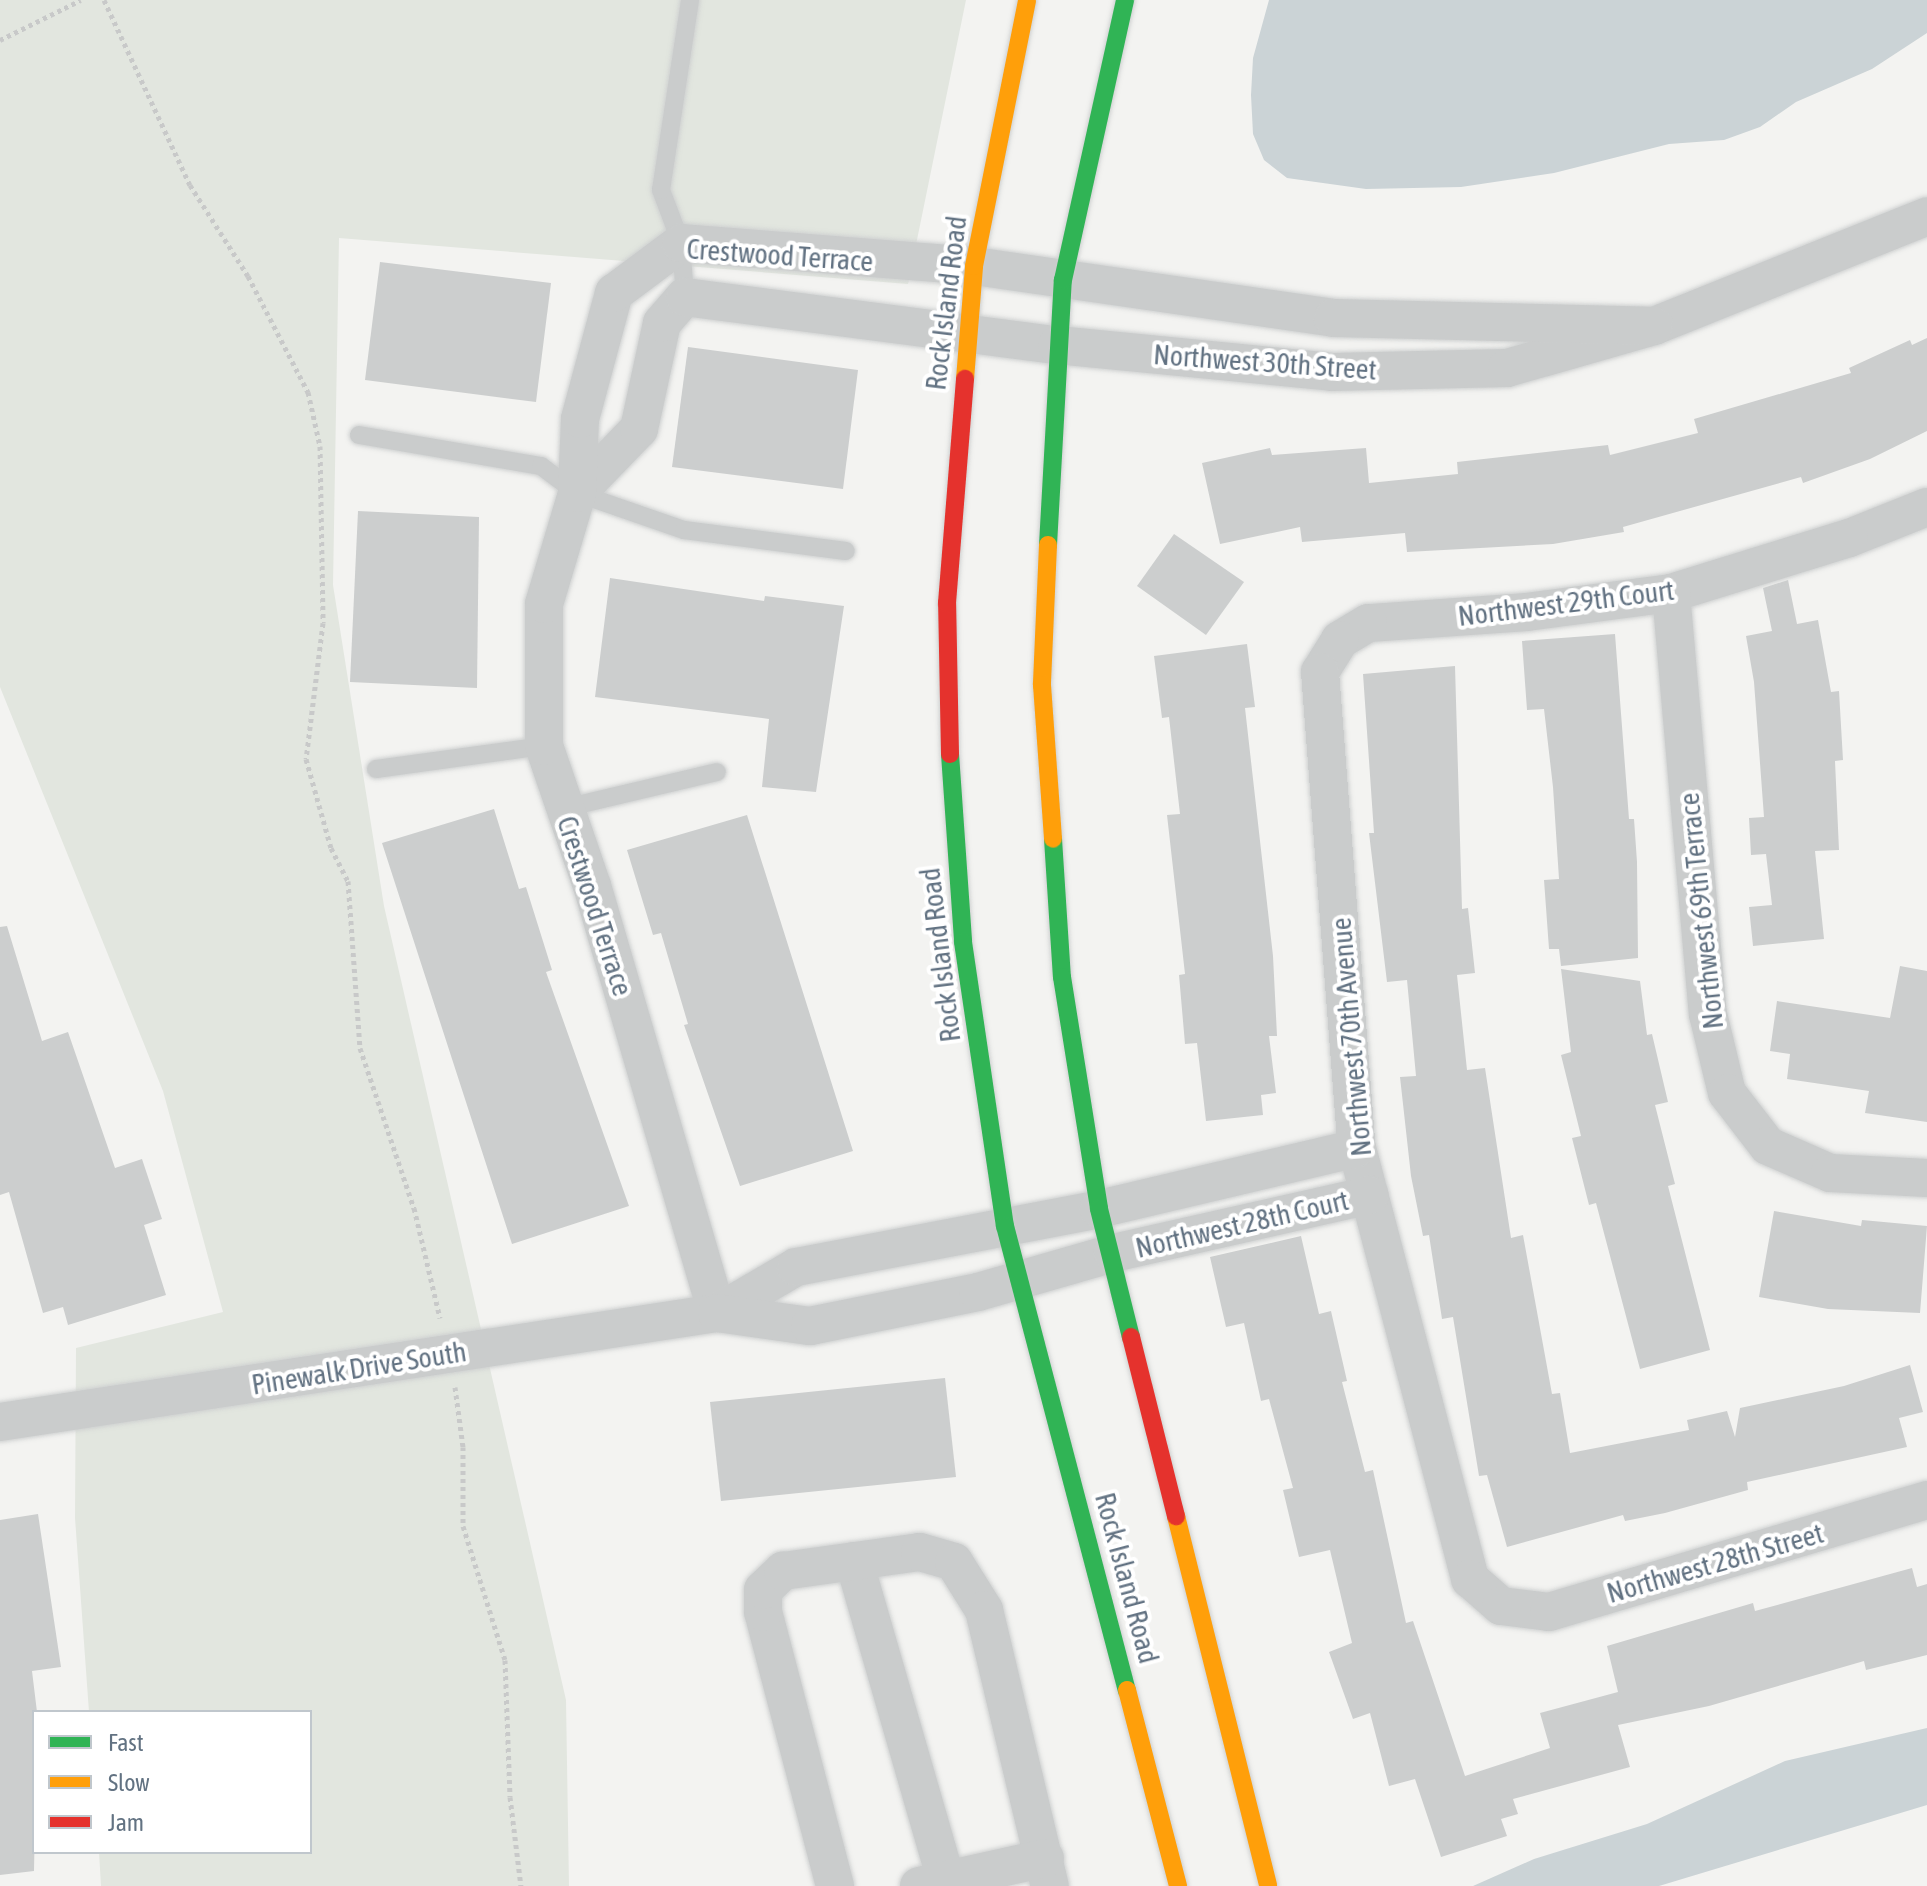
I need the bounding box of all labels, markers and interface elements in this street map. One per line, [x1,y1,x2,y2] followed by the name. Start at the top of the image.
[919,214,973,392] street label: Rock Island Road
[686,232,874,278] street label: Crestwood Terrace
[1152,337,1378,387] street label: Northwest 30th Street
[1456,573,1676,633] street label: Northwest 29th Court
[1672,791,1730,1031] street label: Northwest 69th Terrace
[550,812,640,1000] street label: Crestwood Terrace
[913,866,967,1044] street label: Rock Island Road
[1324,916,1378,1158] street label: Northwest 70th Avenue
[1132,1183,1352,1265] street label: Northwest 28th Court
[249,1334,469,1402] street label: Pinewalk Drive South
[1088,1489,1166,1667] street label: Rock Island Road
[1603,1516,1827,1610] street label: Northwest 28th Street
[32,1710,312,1854] legend
[108,1729,144,1756] text: Fast
[108,1769,150,1796] text: Slow
[108,1809,144,1836] text: Jam

